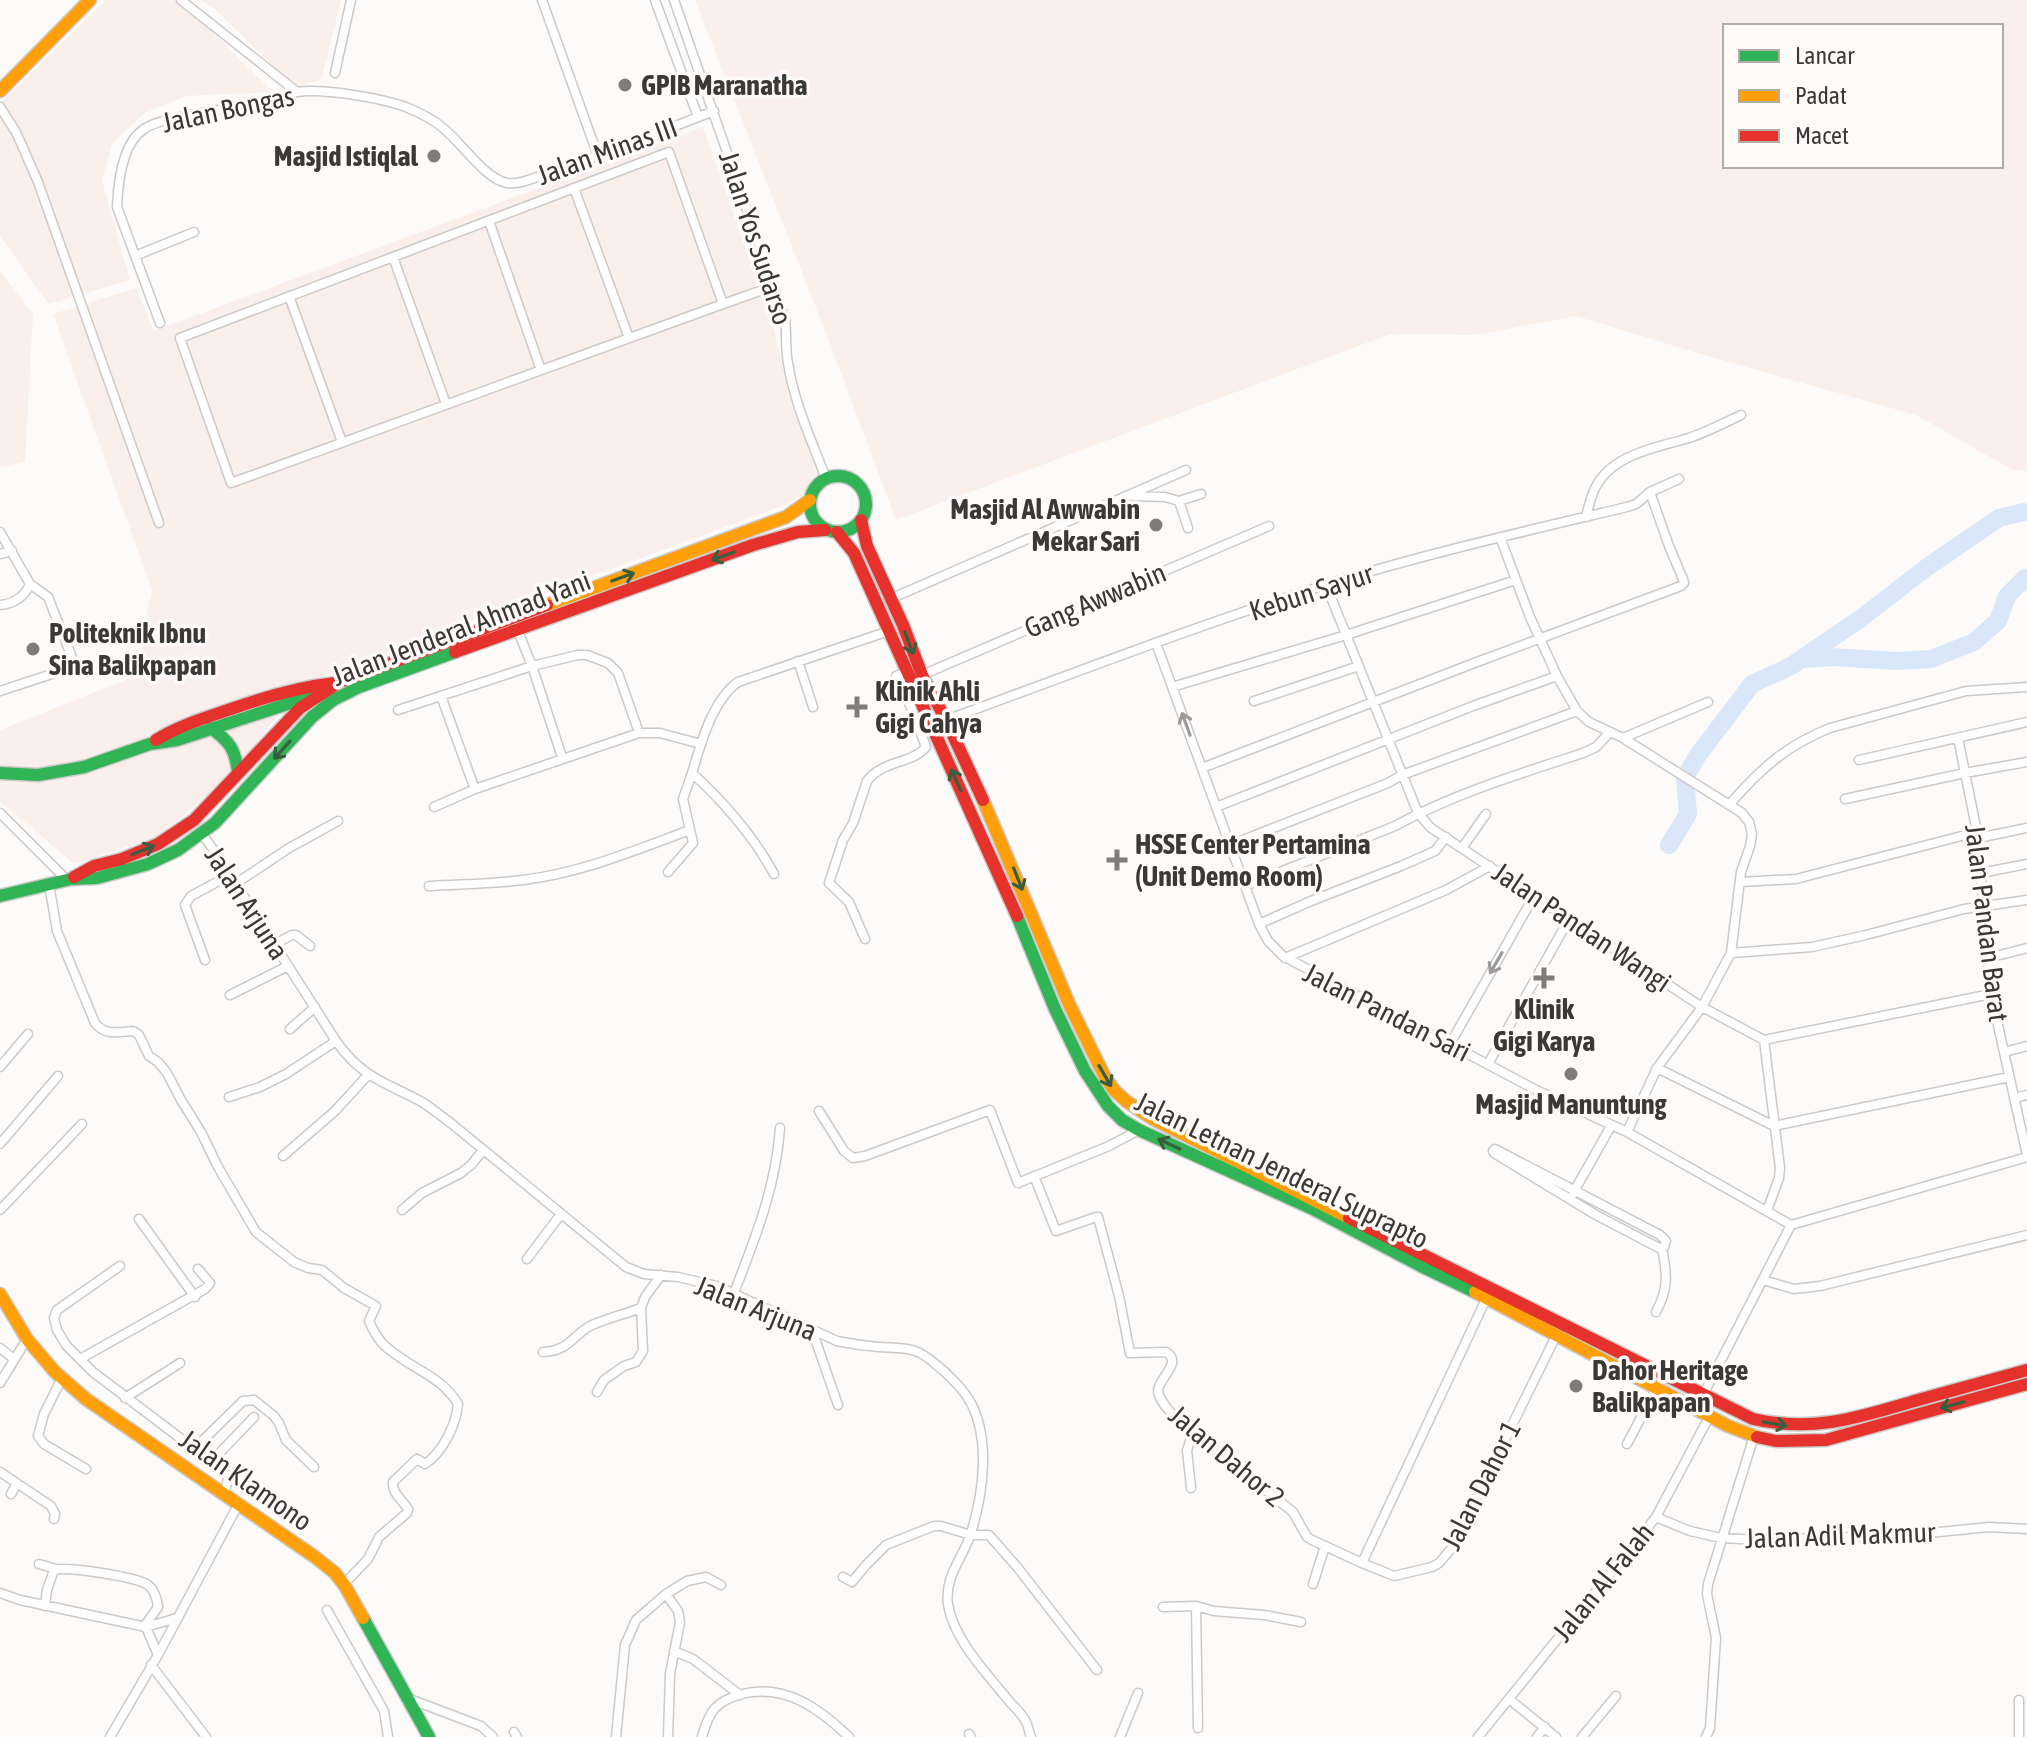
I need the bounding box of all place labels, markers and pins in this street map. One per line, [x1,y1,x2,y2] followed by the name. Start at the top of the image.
[641,69,808,101] place label: GPIB Maranatha
[616,76,634,94] marker: GPIB Maranatha
[274,140,419,172] place label: Masjid Istiqlal
[425,147,443,165] marker: Masjid Istiqlal
[950,493,1140,557] place label: Masjid Al Awwabin Mekar Sari
[1147,516,1165,534] marker: Masjid Al Awwabin Mekar Sari
[49,617,216,681] place label: Politeknik Ibnu Sina Balikpapan
[24,640,42,658] marker: Politeknik Ibnu Sina Balikpapan
[875,675,982,739] place label: Klinik Ahli Gigi Cahya
[846,696,868,718] marker: Klinik Ahli Gigi Cahya
[1135,828,1370,892] place label: HSSE Center Pertamina (Unit Demo Room)
[1106,849,1128,871] marker: HSSE Center Pertamina (Unit Demo Room)
[1533,967,1555,989] marker: Klinik Gigi Karya
[1493,993,1595,1057] place label: Klinik Gigi Karya
[1562,1065,1580,1083] marker: Masjid Manuntung
[1475,1088,1668,1120] place label: Masjid Manuntung
[1592,1354,1749,1418] place label: Dahor Heritage Balikpapan
[1567,1377,1585,1395] marker: Dahor Heritage Balikpapan

